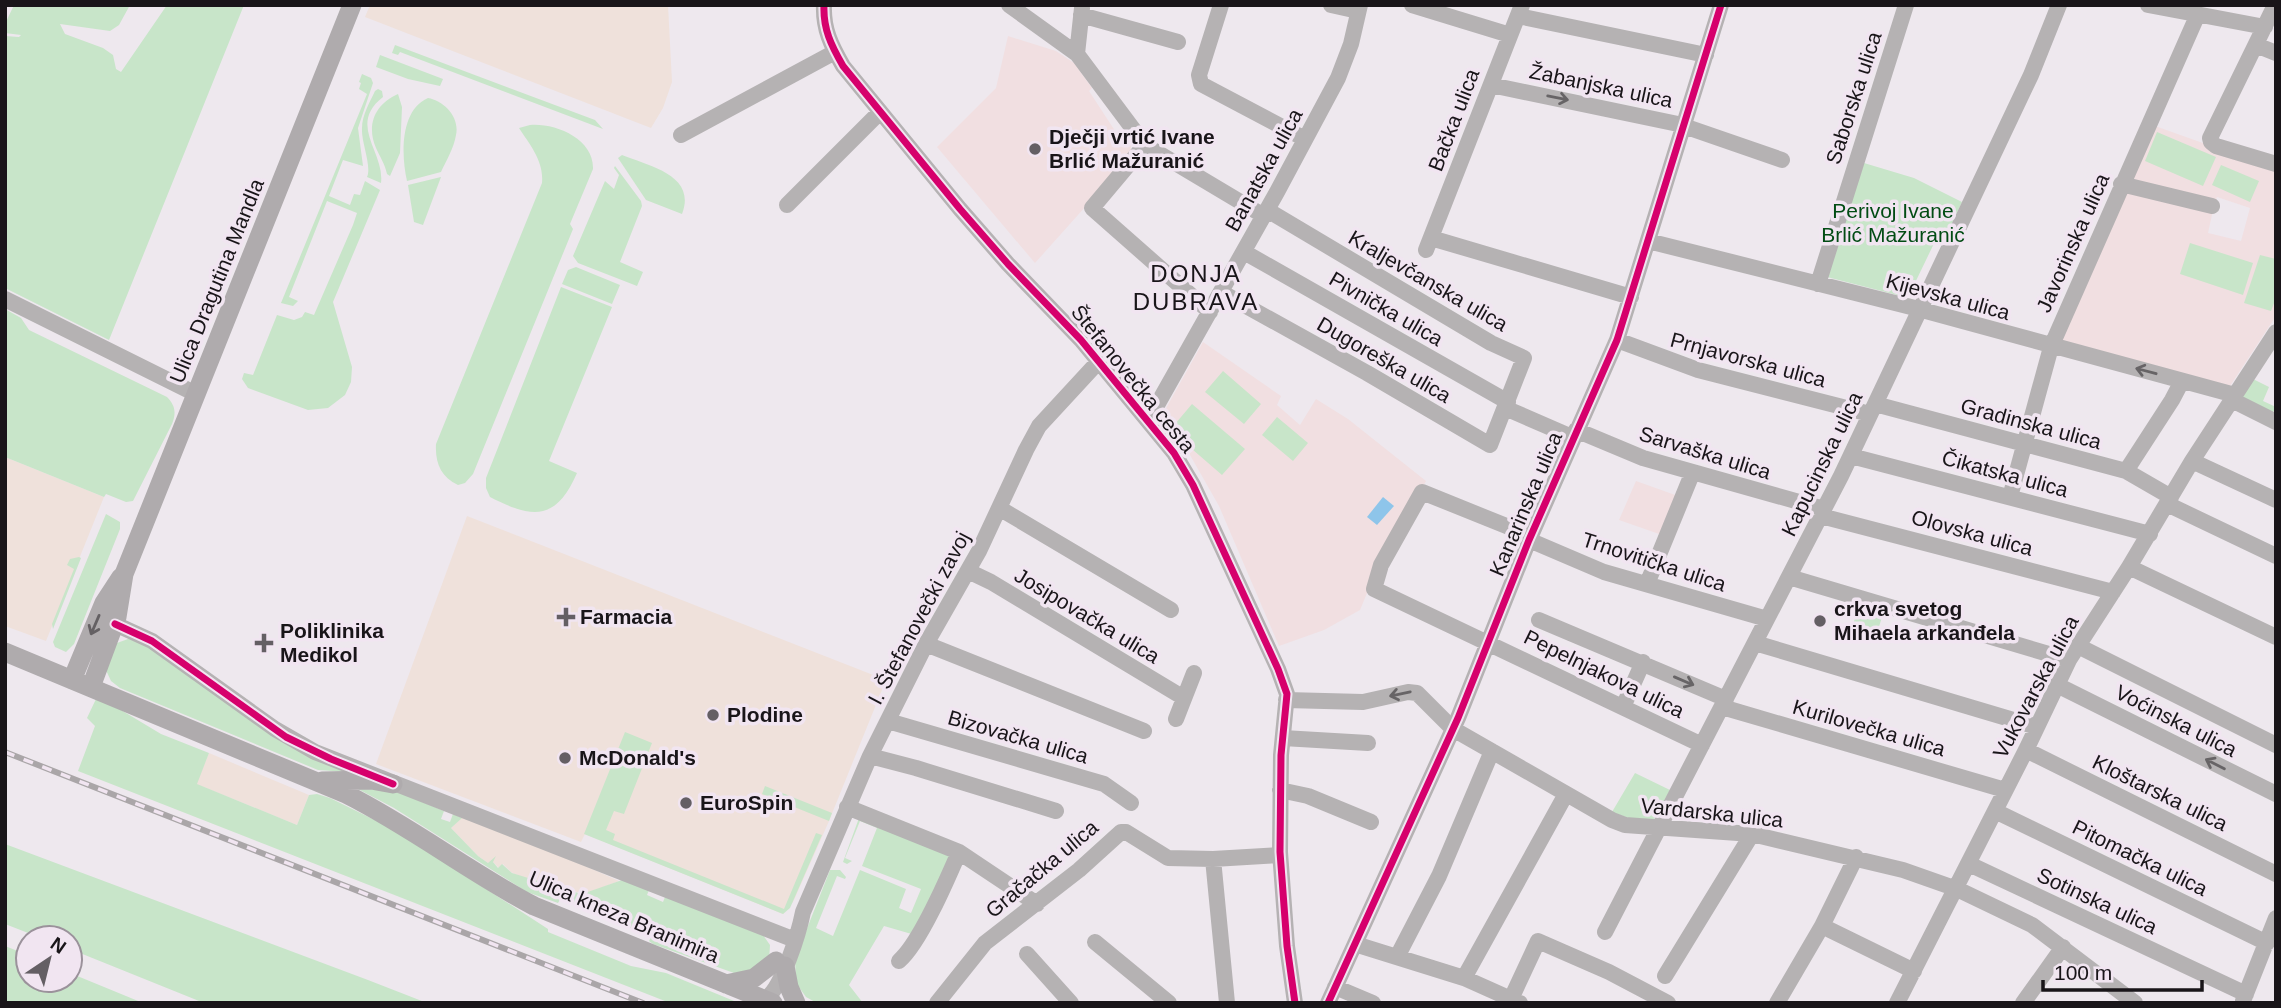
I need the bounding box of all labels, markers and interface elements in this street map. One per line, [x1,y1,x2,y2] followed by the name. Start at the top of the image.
[1821,28,1886,167] street label: Saborska ulica
[1527,59,1675,112] street label: Žabanjska ulica
[1424,65,1484,174] street label: Bačka ulica
[1546,92,1569,105] one-way arrow
[1220,104,1307,235] street label: Banatska ulica
[1049,125,1215,172] place label: Dječji vrtić Ivane Brlić Mažuranić
[1027,141,1043,157] marker: Dječji vrtić Ivane Brlić Mažuranić
[2032,170,2114,316] street label: Javorinska ulica
[165,175,268,386] street label: Ulica Dragutina Mandla
[1821,199,1965,246] park label: Perivoj Ivane Brlić Mažuranić
[1345,226,1512,336] street label: Kraljevčanska ulica
[1133,260,1259,315] district label: DONJA DUBRAVA
[1325,267,1447,350] street label: Pivnička ulica
[1884,269,2013,324] street label: Kijevska ulica
[1067,300,1200,457] street label: Štefanovečka cesta
[1313,312,1455,407] street label: Dugoreška ulica
[1668,328,1829,391] street label: Prnjavorska ulica
[2135,364,2157,377] one-way arrow
[1777,388,1867,540] street label: Kapucinska ulica
[1958,394,2104,453] street label: Gradinska ulica
[1636,422,1774,484] street label: Sarvaška ulica
[1485,428,1566,579] street label: Kanarinska ulica
[1940,446,2071,501] street label: Čikatska ulica
[1909,505,2036,560] street label: Olovska ulica
[863,527,974,708] street label: I. Štefanovečki zavoj
[1579,527,1729,596] street label: Trnovitička ulica
[1011,563,1164,668] street label: Josipovačka ulica
[1834,597,2015,644] place label: crkva svetog Mihaela arkanđela
[580,605,673,628] place label: Farmacia
[558,609,574,625] marker: Farmacia
[1988,611,2083,762] street label: Vukovarska ulica
[1812,613,1828,629] marker: crkva svetog Mihaela arkanđela
[87,614,100,635] one-way arrow
[280,619,384,666] place label: Poliklinika Medikol
[1520,625,1688,722] street label: Pepelnjakova ulica
[254,633,274,653] marker: Poliklinika Medikol
[1673,675,1695,688] one-way arrow
[2112,680,2241,761] street label: Voćinska ulica
[1389,688,1412,702] one-way arrow
[1790,695,1948,760] street label: Kurilovečka ulica
[727,703,803,726] place label: Plodine
[945,706,1091,768] street label: Bizovačka ulica
[705,707,721,723] marker: Plodine
[579,746,696,769] place label: McDonald's
[557,750,573,766] marker: McDonald's
[2089,750,2232,835] street label: Kloštarska ulica
[2205,756,2226,770] one-way arrow
[700,791,793,814] place label: EuroSpin
[1640,794,1785,831] street label: Vardarska ulica
[678,795,694,811] marker: EuroSpin
[981,815,1103,922] street label: Gračačka ulica
[2069,815,2212,900] street label: Pitomačka ulica
[2034,863,2161,938] street label: Sotinska ulica
[526,866,723,967] street label: Ulica kneza Branimira
[14,924,84,994] north arrow
[47,933,70,958] text: N
[2043,948,2202,992] scale bar
[2054,961,2112,984] text: 100 m

